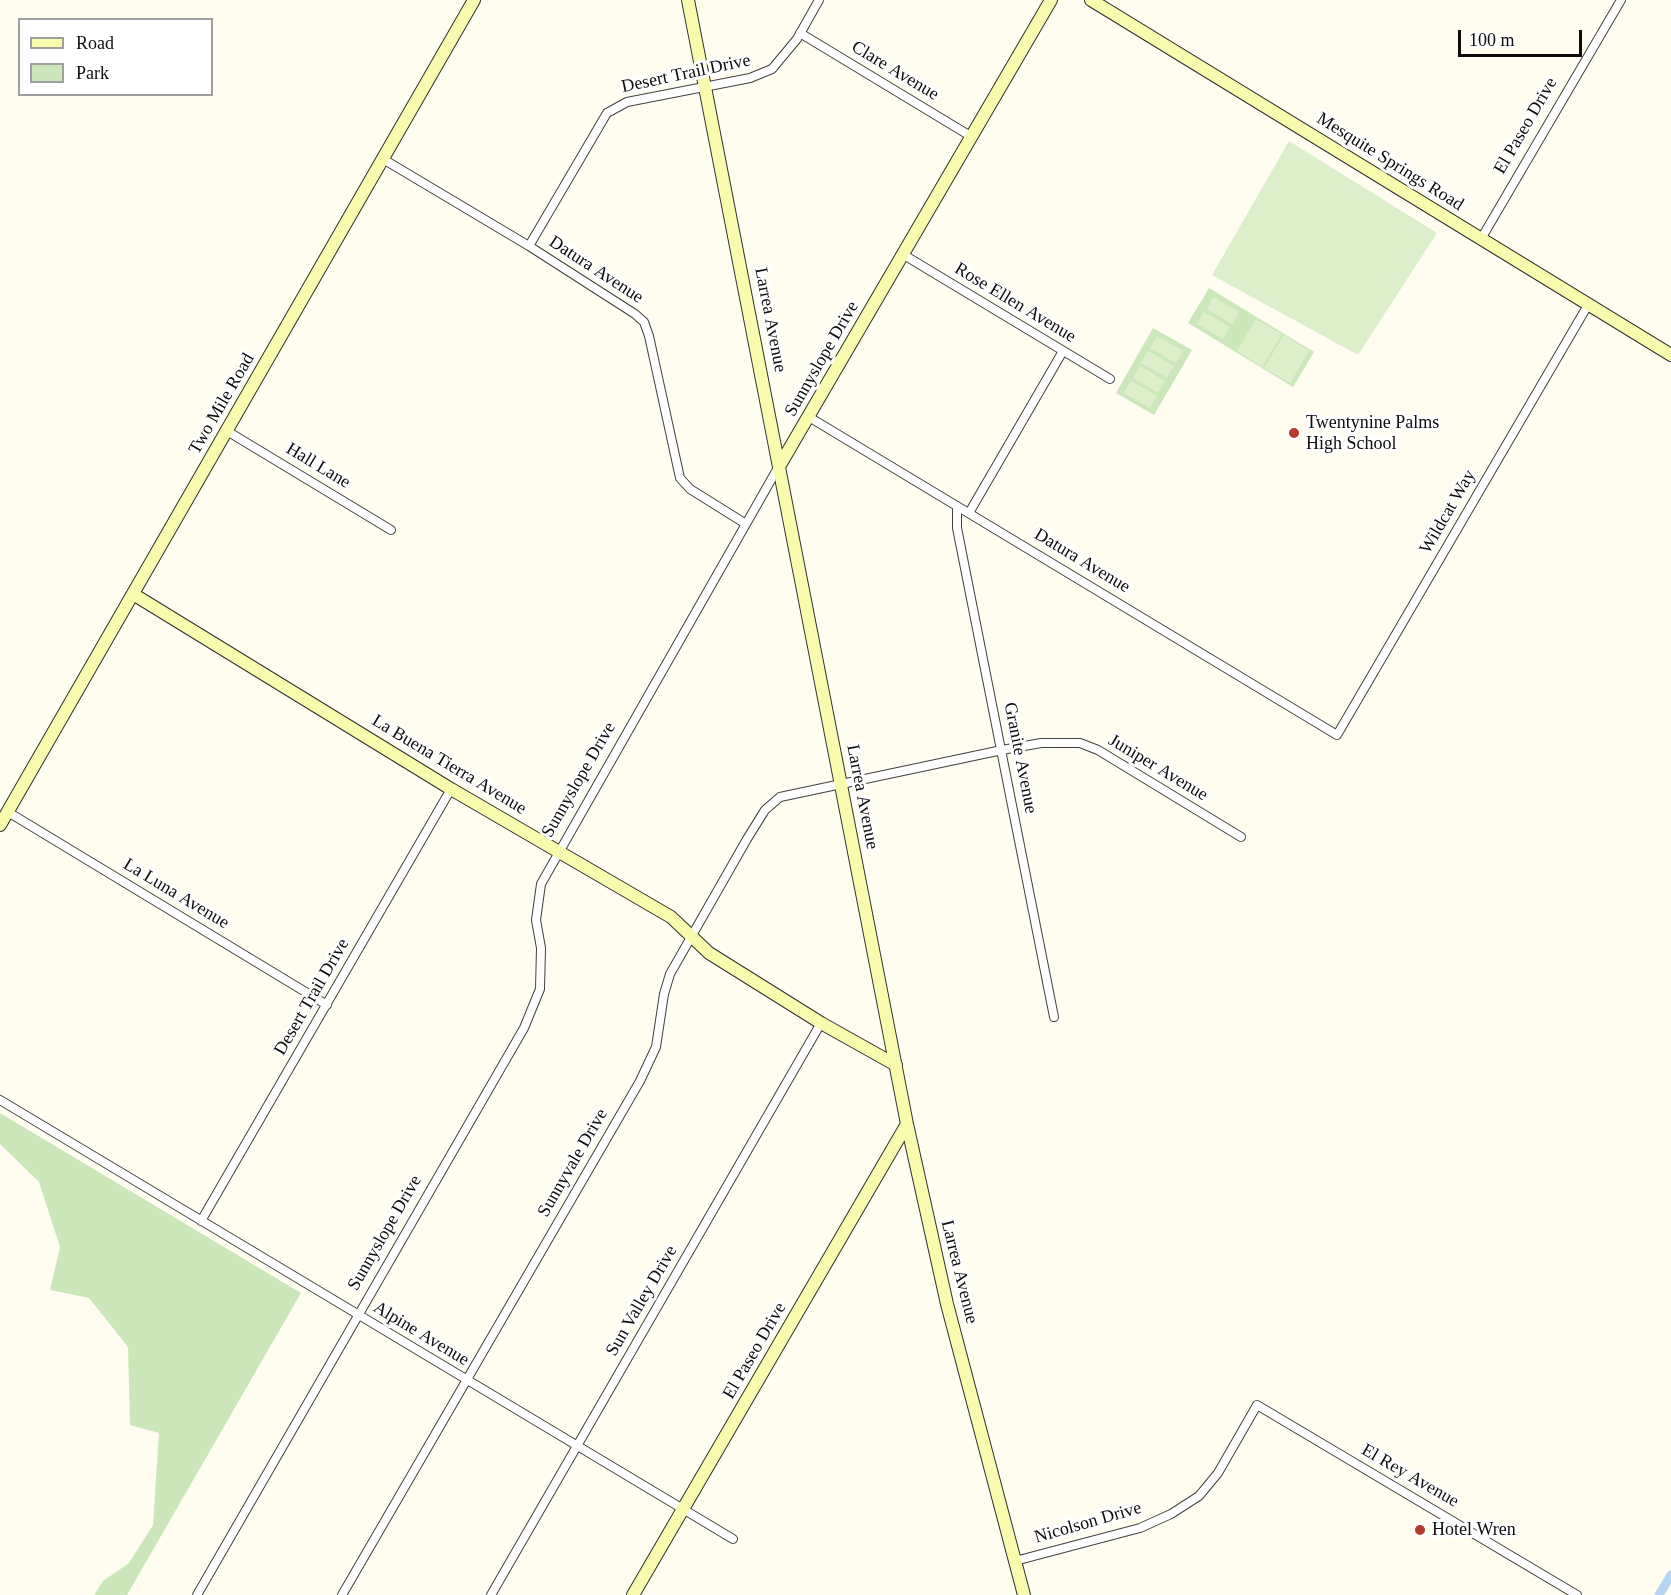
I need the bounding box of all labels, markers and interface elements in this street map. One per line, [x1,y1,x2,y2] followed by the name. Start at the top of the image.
[18,18,213,96] legend
[1461,18,1586,56] scale bar
[1469,30,1515,50] text: 100 m
[76,33,114,53] text: Road
[847,36,943,106] street label: Clare Avenue
[620,50,752,98] street label: Desert Trail Drive
[76,63,109,83] text: Park
[1490,74,1562,178] street label: El Paseo Drive
[1313,108,1467,216] street label: Mesquite Springs Road
[545,232,647,308] street label: Datura Avenue
[950,258,1080,348] street label: Rose Ellen Avenue
[749,266,791,374] street label: Larrea Avenue
[780,298,864,420] street label: Sunnyslope Drive
[184,350,260,458] street label: Two Mile Road
[1306,412,1439,454] place label: Twentynine Palms High School
[1287,426,1301,440] marker: Twentynine Palms High School
[282,438,354,494] street label: Hall Lane
[1415,466,1481,558] street label: Wildcat Way
[1030,524,1134,598] street label: Datura Avenue
[999,700,1041,816] street label: Granite Avenue
[368,710,530,820] street label: La Buena Tierra Avenue
[537,719,621,841] street label: Sunnyslope Drive
[1104,730,1212,806] street label: Juniper Avenue
[841,743,883,851] street label: Larrea Avenue
[119,854,233,934] street label: La Luna Avenue
[270,935,354,1059] street label: Desert Trail Drive
[533,1105,613,1221] street label: Sunnyvale Drive
[343,1172,427,1294] street label: Sunnyslope Drive
[936,1218,982,1326] street label: Larrea Avenue
[602,1242,682,1360] street label: Sun Valley Drive
[369,1297,473,1371] street label: Alpine Avenue
[719,1299,791,1403] street label: El Paseo Drive
[1358,1439,1462,1513] street label: El Rey Avenue
[1032,1497,1144,1549] street label: Nicolson Drive
[1432,1519,1516,1541] place label: Hotel Wren
[1413,1523,1427,1537] marker: Hotel Wren

